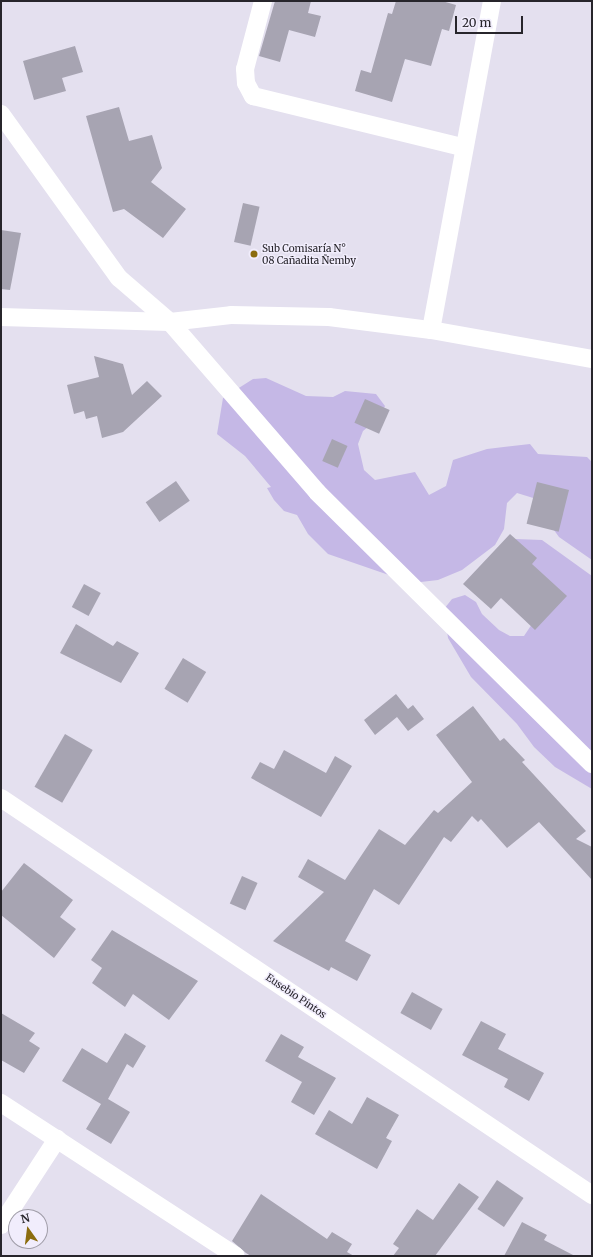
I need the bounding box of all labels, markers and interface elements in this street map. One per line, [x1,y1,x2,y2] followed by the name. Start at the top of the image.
[457,8,525,34] scale bar
[462,15,491,30] text: 20 m
[262,242,356,266] place label: Sub Comisaría N° 08 Cañadita Ñemby
[249,249,259,259] marker: Sub Comisaría N° 08 Cañadita Ñemby
[263,971,329,1021] street label: Eusebio Pintos
[8,1209,48,1249] north arrow
[19,1210,31,1226] text: N

